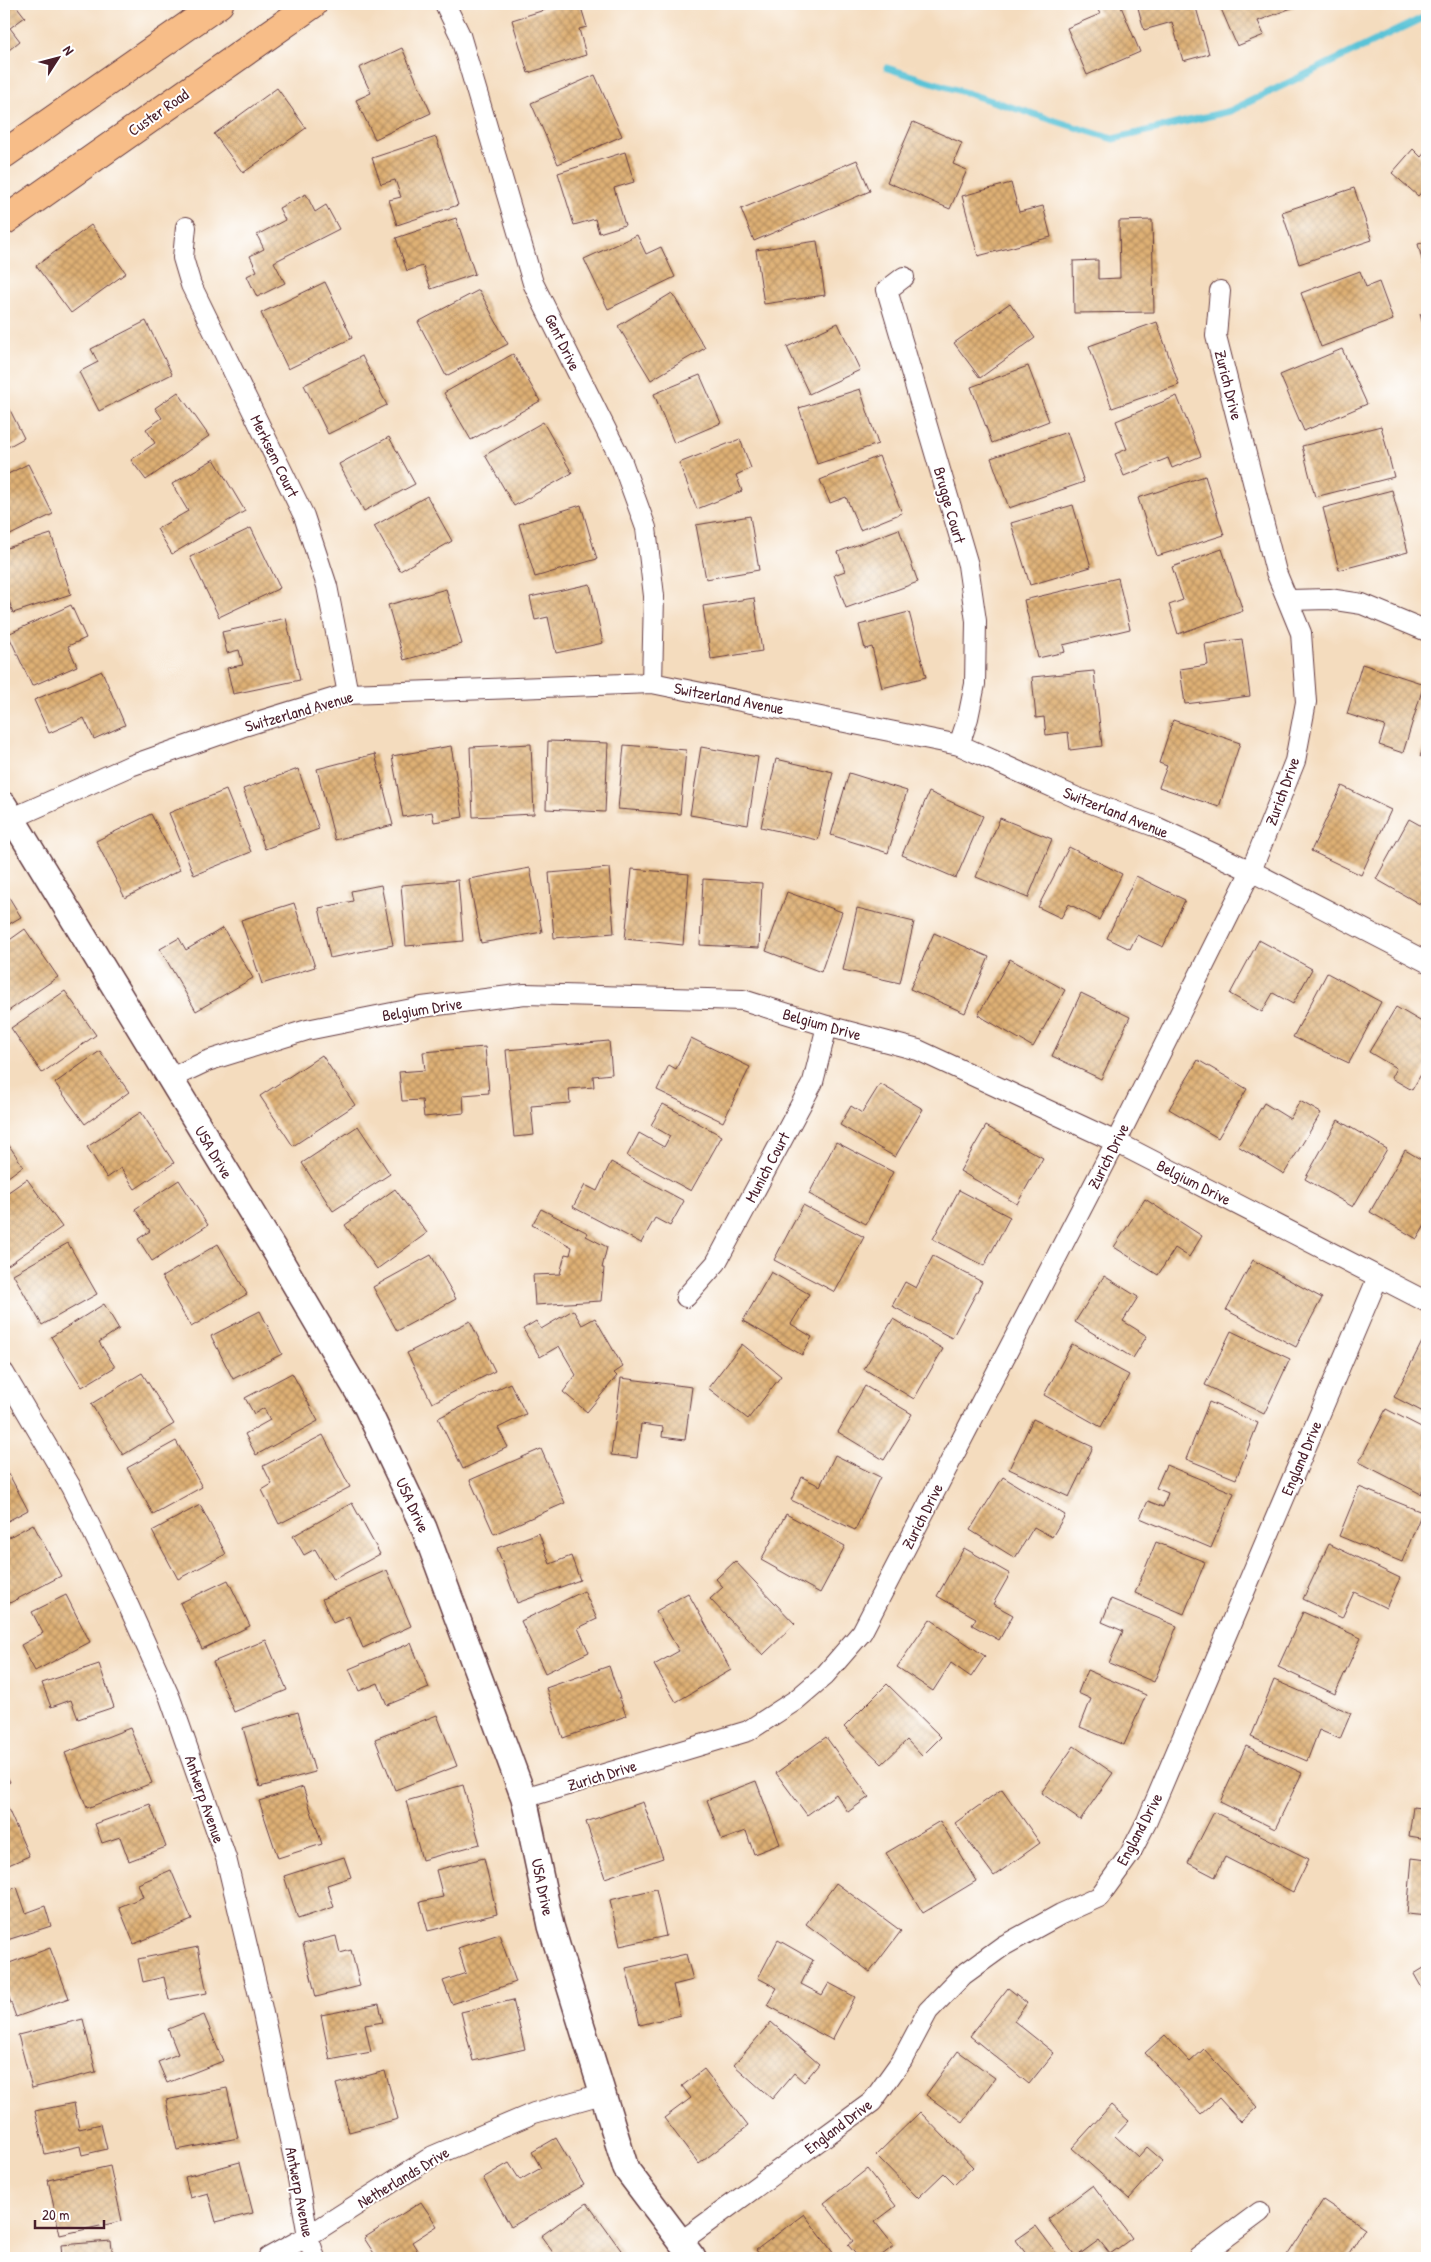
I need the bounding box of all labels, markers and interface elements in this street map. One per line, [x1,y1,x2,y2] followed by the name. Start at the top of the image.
[32,32,82,82] north arrow
[59,41,79,59] text: N
[123,83,193,141] street label: Custer Road
[540,310,586,375] street label: Gent Drive
[1210,348,1248,423] street label: Zurich Drive
[246,411,305,501] street label: Merksem Court
[929,464,971,546] street label: Brugge Court
[672,677,786,720] street label: Switzerland Avenue
[242,685,356,737] street label: Switzerland Avenue
[1260,753,1305,828] street label: Zurich Drive
[1060,781,1172,843] street label: Switzerland Avenue
[381,992,464,1026] street label: Belgium Drive
[780,1002,864,1046] street label: Belgium Drive
[1082,1119,1134,1193] street label: Zurich Drive
[190,1122,239,1183] street label: USA Drive
[739,1128,795,1206] street label: Munich Court
[1153,1154,1235,1210] street label: Belgium Drive
[1275,1417,1327,1499] street label: England Drive
[391,1474,435,1536] street label: USA Drive
[896,1479,948,1553] street label: Zurich Drive
[180,1752,231,1846] street label: Antwerp Avenue
[565,1754,640,1796] street label: Zurich Drive
[1111,1788,1168,1869] street label: England Drive
[526,1856,560,1918] street label: USA Drive
[800,2093,877,2159] street label: England Drive
[353,2141,454,2213] street label: Netherlands Drive
[280,2145,320,2240] street label: Antwerp Avenue
[35,2197,104,2229] scale bar
[42,2204,69,2225] text: 20 m

